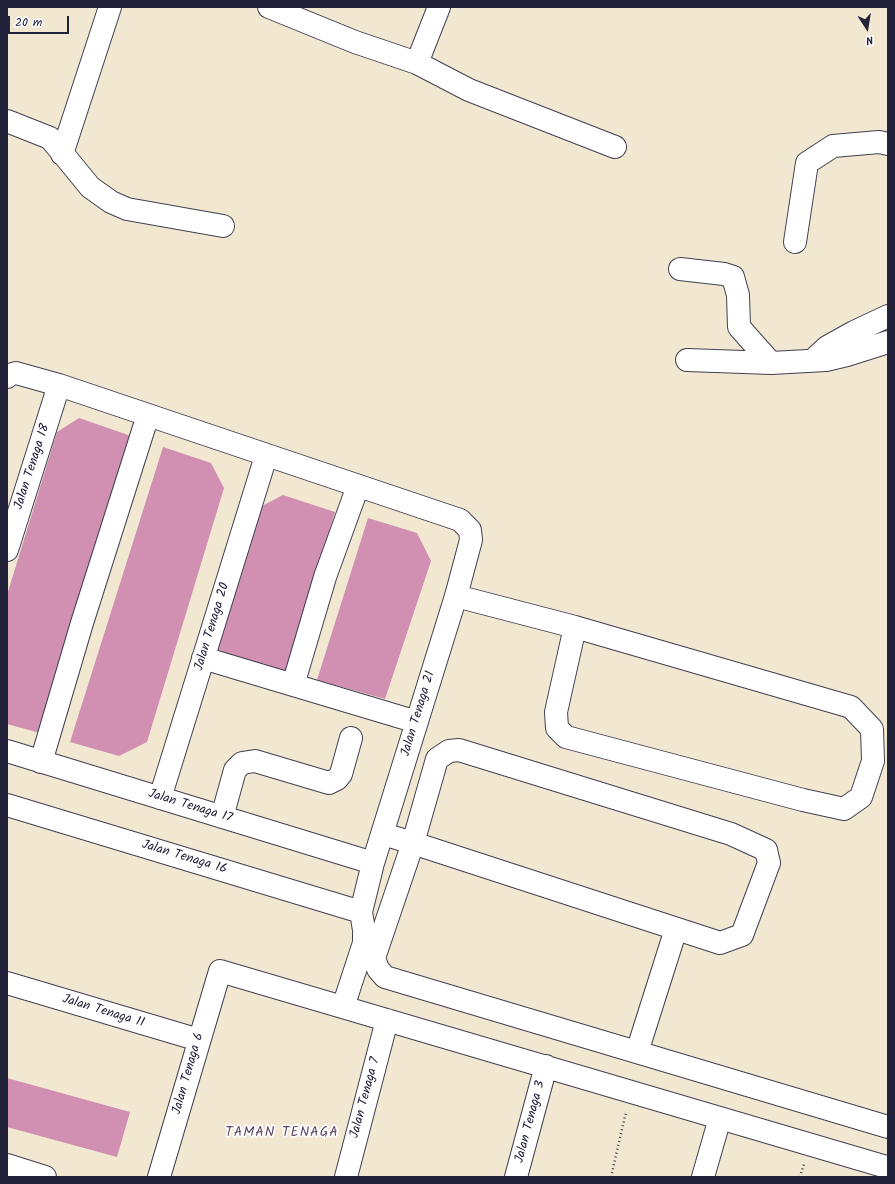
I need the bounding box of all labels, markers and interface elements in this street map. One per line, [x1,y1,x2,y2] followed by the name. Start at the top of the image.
[10,8,71,34] scale bar
[847,8,887,48] north arrow
[15,13,42,32] text: 20 m
[864,30,875,49] text: N
[12,422,54,512] street label: Jalan Tenaga 18
[192,581,234,673] street label: Jalan Tenaga 20
[399,669,439,759] street label: Jalan Tenaga 21
[146,787,234,827] street label: Jalan Tenaga 17
[140,838,228,878] street label: Jalan Tenaga 16
[60,992,146,1032] street label: Jalan Tenaga 11
[170,1031,208,1117] street label: Jalan Tenaga 6
[348,1056,384,1140] street label: Jalan Tenaga 7
[513,1079,549,1165] street label: Jalan Tenaga 3
[225,1126,339,1142] district label: TAMAN TENAGA

